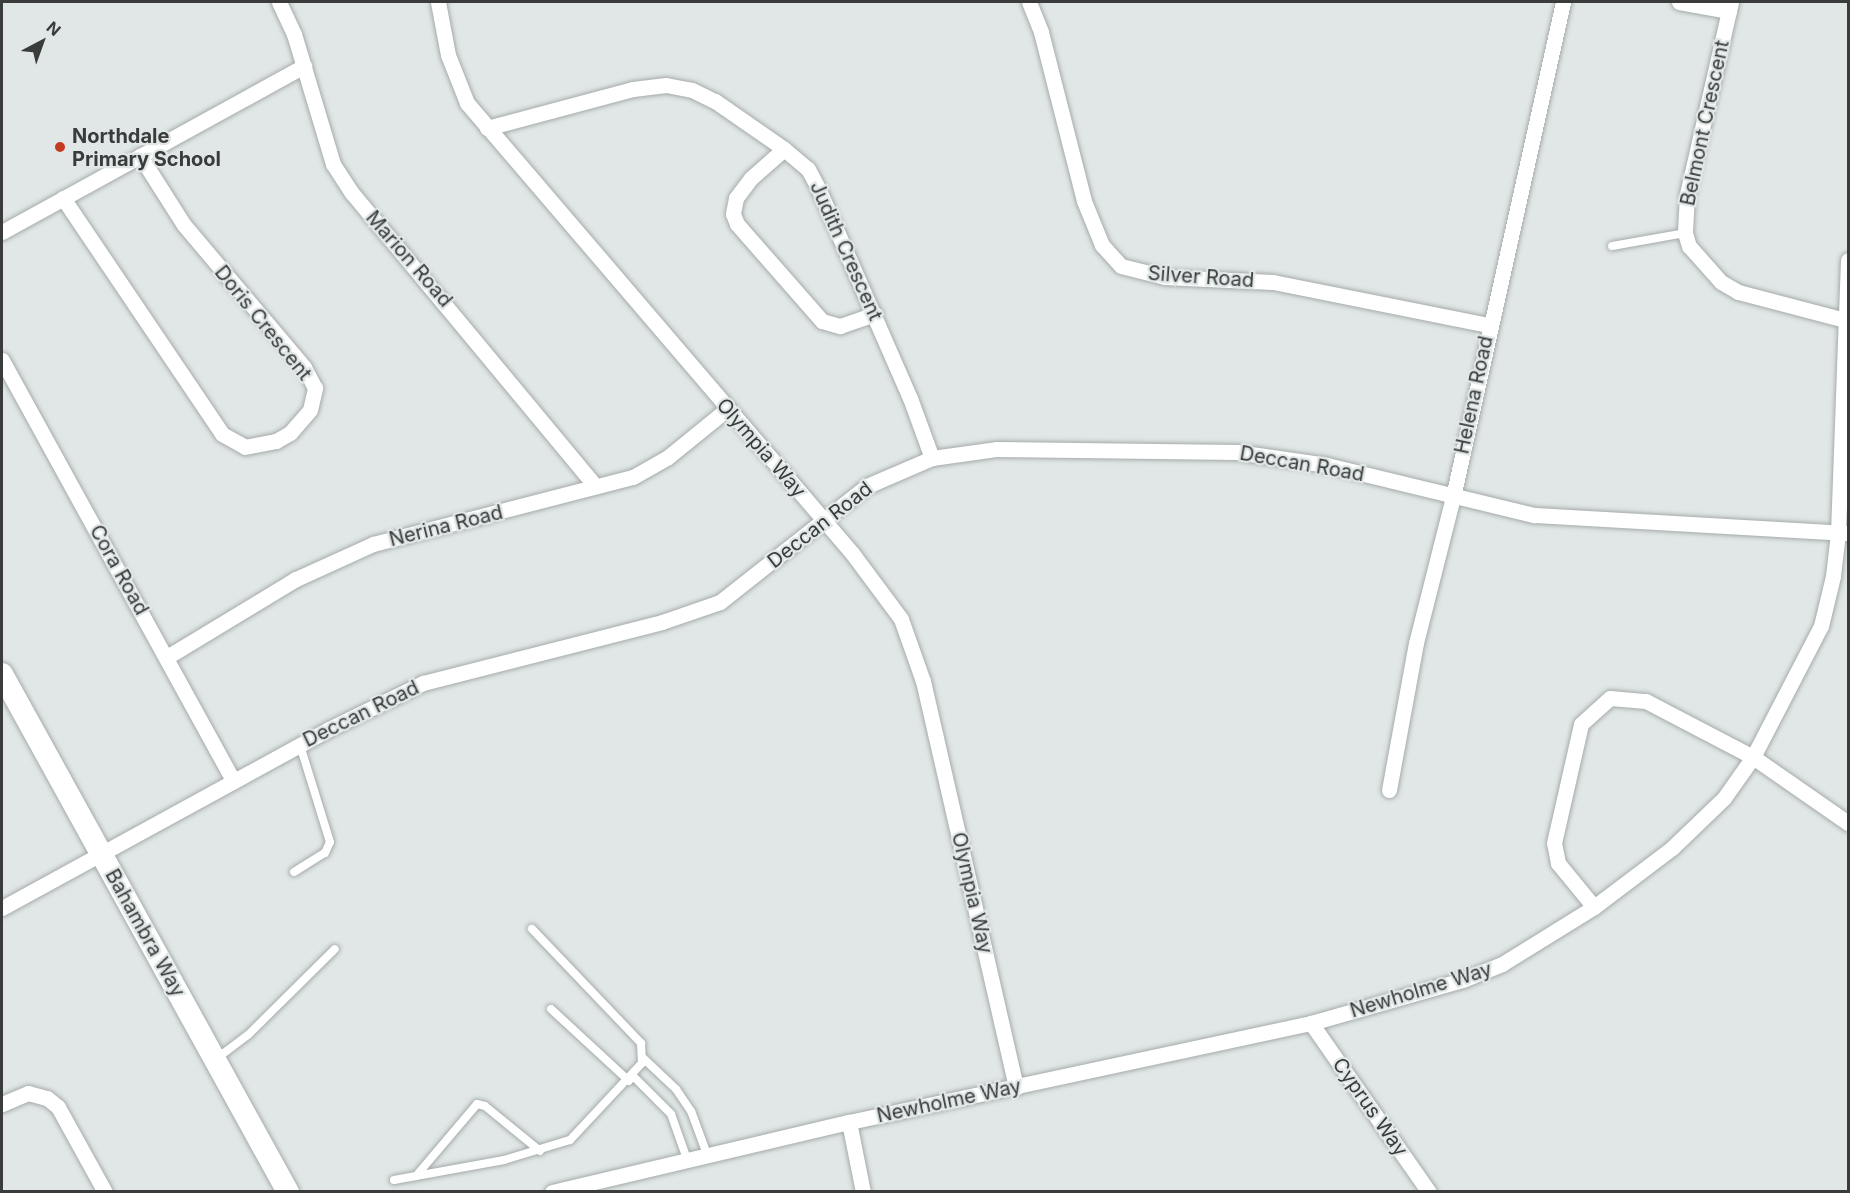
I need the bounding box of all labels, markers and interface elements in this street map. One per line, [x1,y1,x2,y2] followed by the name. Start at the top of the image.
[12,12,72,72] north arrow
[43,17,65,40] text: N
[1676,38,1734,208] street label: Belmont Crescent
[72,124,221,171] place label: Northdale Primary School
[53,140,67,154] marker: Northdale Primary School
[805,178,887,324] street label: Judith Crescent
[361,206,457,312] street label: Marion Road
[209,261,317,385] street label: Doris Crescent
[1147,261,1255,293] street label: Silver Road
[1450,334,1498,456] street label: Helena Road
[711,393,811,503] street label: Olympia Way
[1238,441,1366,487] street label: Deccan Road
[763,477,877,573] street label: Deccan Road
[387,500,505,552] street label: Nerina Road
[84,521,154,619] street label: Cora Road
[299,676,423,752] street label: Deccan Road
[946,830,998,956] street label: Olympia Way
[100,865,190,1001] street label: Bahambra Way
[1347,957,1495,1023] street label: Newholme Way
[1327,1053,1413,1161] street label: Cyprus Way
[875,1074,1023,1128] street label: Newholme Way

